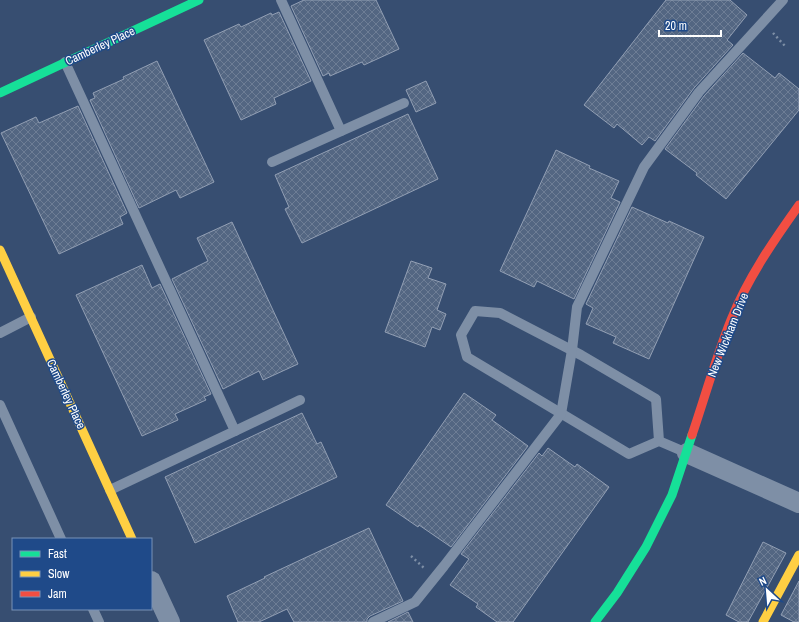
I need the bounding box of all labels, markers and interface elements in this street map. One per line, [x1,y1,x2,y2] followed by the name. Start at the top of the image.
[659,12,721,38] scale bar
[665,18,687,34] text: 20 m
[63,23,137,69] street label: Camberley Place
[704,290,752,380] street label: New Wickham Drive
[43,357,89,431] street label: Camberley Place
[12,538,152,610] legend
[48,546,67,562] text: Fast
[48,566,70,582] text: Slow
[747,570,787,610] north arrow
[757,573,769,589] text: N
[48,586,67,602] text: Jam

